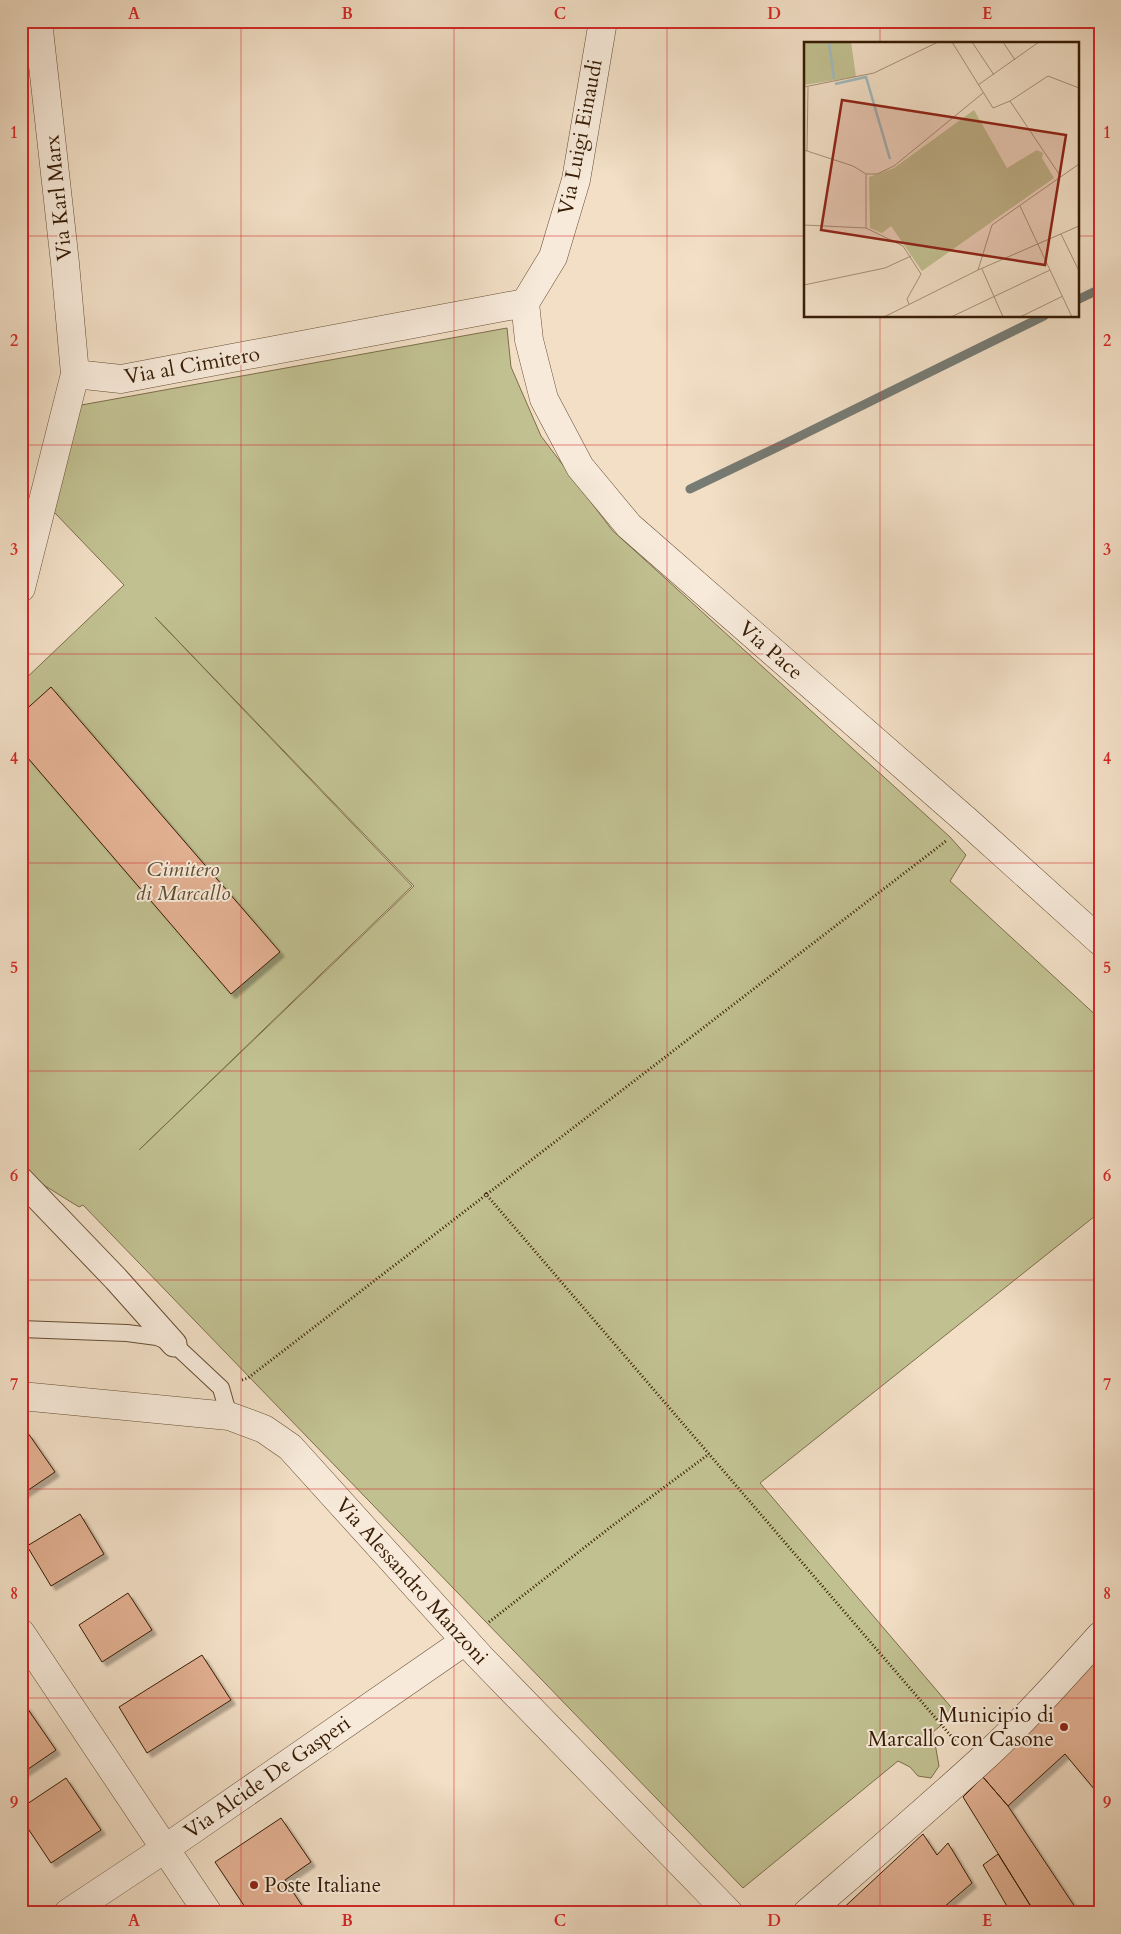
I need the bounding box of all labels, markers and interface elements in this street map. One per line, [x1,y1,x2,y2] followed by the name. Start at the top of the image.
[128,3,140,25] text: A
[341,3,353,25] text: B
[554,3,566,25] text: C
[767,3,781,25] text: D
[982,3,992,25] text: E
[804,42,1078,318] inset map
[551,57,610,217] street label: Via Luigi Einaudi
[10,122,18,144] text: 1
[1103,122,1111,144] text: 1
[37,133,80,262] street label: Via Karl Marx
[10,330,18,352] text: 2
[1103,330,1111,352] text: 2
[122,339,262,392] street label: Via al Cimitero
[10,539,18,561] text: 3
[1103,539,1111,561] text: 3
[732,614,809,686] street label: Via Pace
[10,748,18,770] text: 4
[1103,748,1111,770] text: 4
[136,855,231,908] park label: Cimitero di Marcallo
[10,957,18,979] text: 5
[1103,957,1111,979] text: 5
[10,1165,18,1187] text: 6
[1103,1165,1111,1187] text: 6
[10,1374,18,1396] text: 7
[1103,1374,1111,1396] text: 7
[329,1491,495,1671] street label: Via Alessandro Manzoni
[10,1583,18,1605] text: 8
[1103,1583,1111,1605] text: 8
[868,1701,1054,1754] place label: Municipio di Marcallo con Casone
[178,1709,357,1846] street label: Via Alcide De Gasperi
[1058,1721,1070,1733] marker: Municipio di Marcallo con Casone
[10,1792,18,1814] text: 9
[1103,1792,1111,1814] text: 9
[264,1871,381,1900] place label: Poste Italiane
[248,1879,260,1891] marker: Poste Italiane
[128,1910,140,1932] text: A
[341,1910,353,1932] text: B
[554,1910,566,1932] text: C
[767,1910,781,1932] text: D
[982,1910,992,1932] text: E

